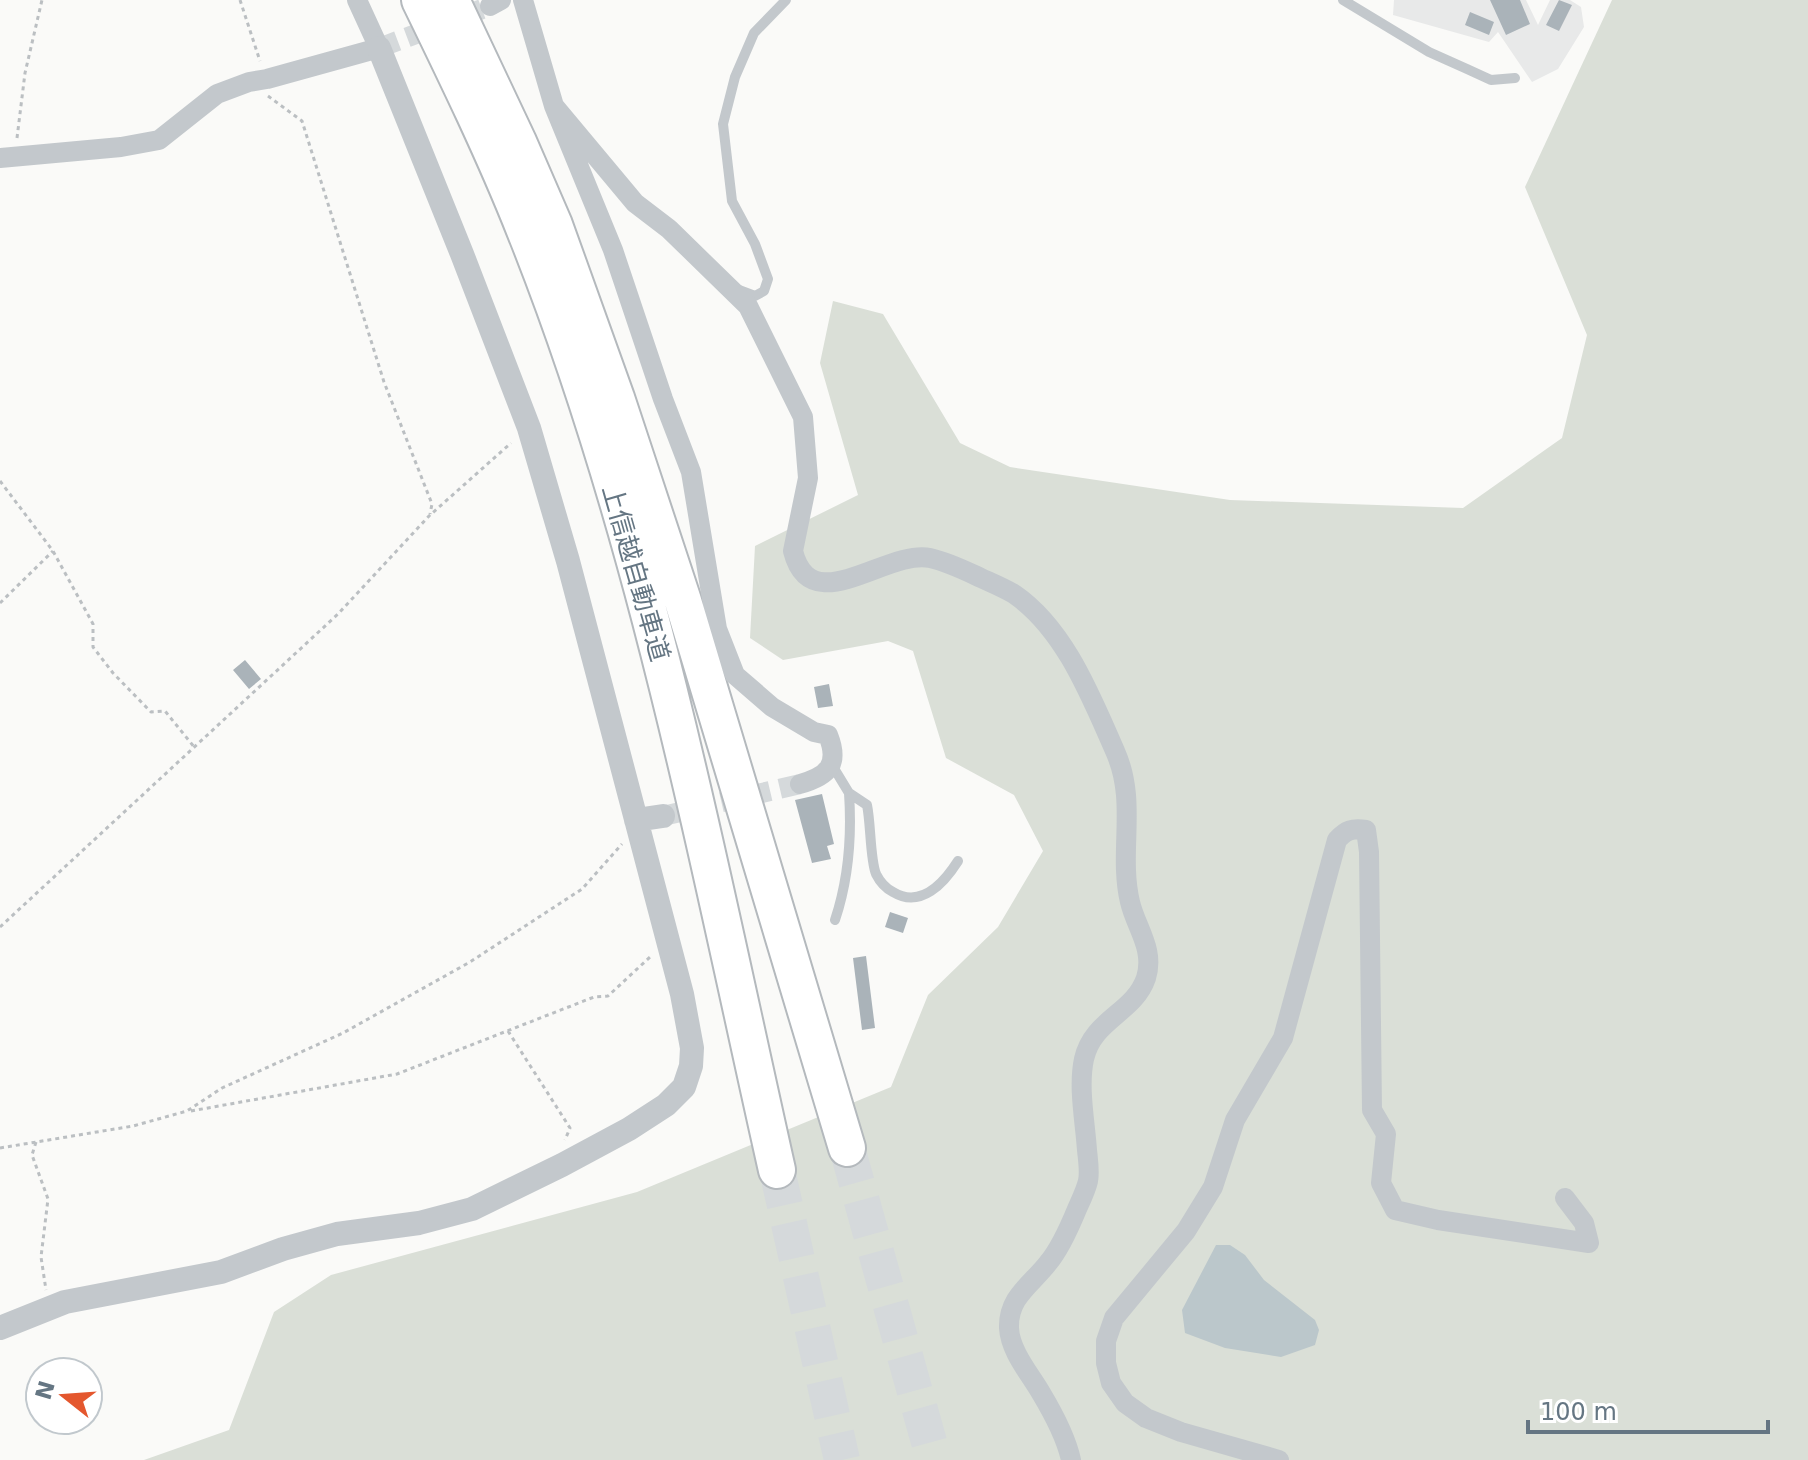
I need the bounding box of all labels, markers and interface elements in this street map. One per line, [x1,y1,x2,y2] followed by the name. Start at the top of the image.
[596,481,676,665] street label: 上信越自動車道
[24,1356,104,1436] north arrow
[31,1378,60,1403] text: N
[1528,1384,1768,1434] scale bar
[1540,1398,1617,1426] text: 100 m

